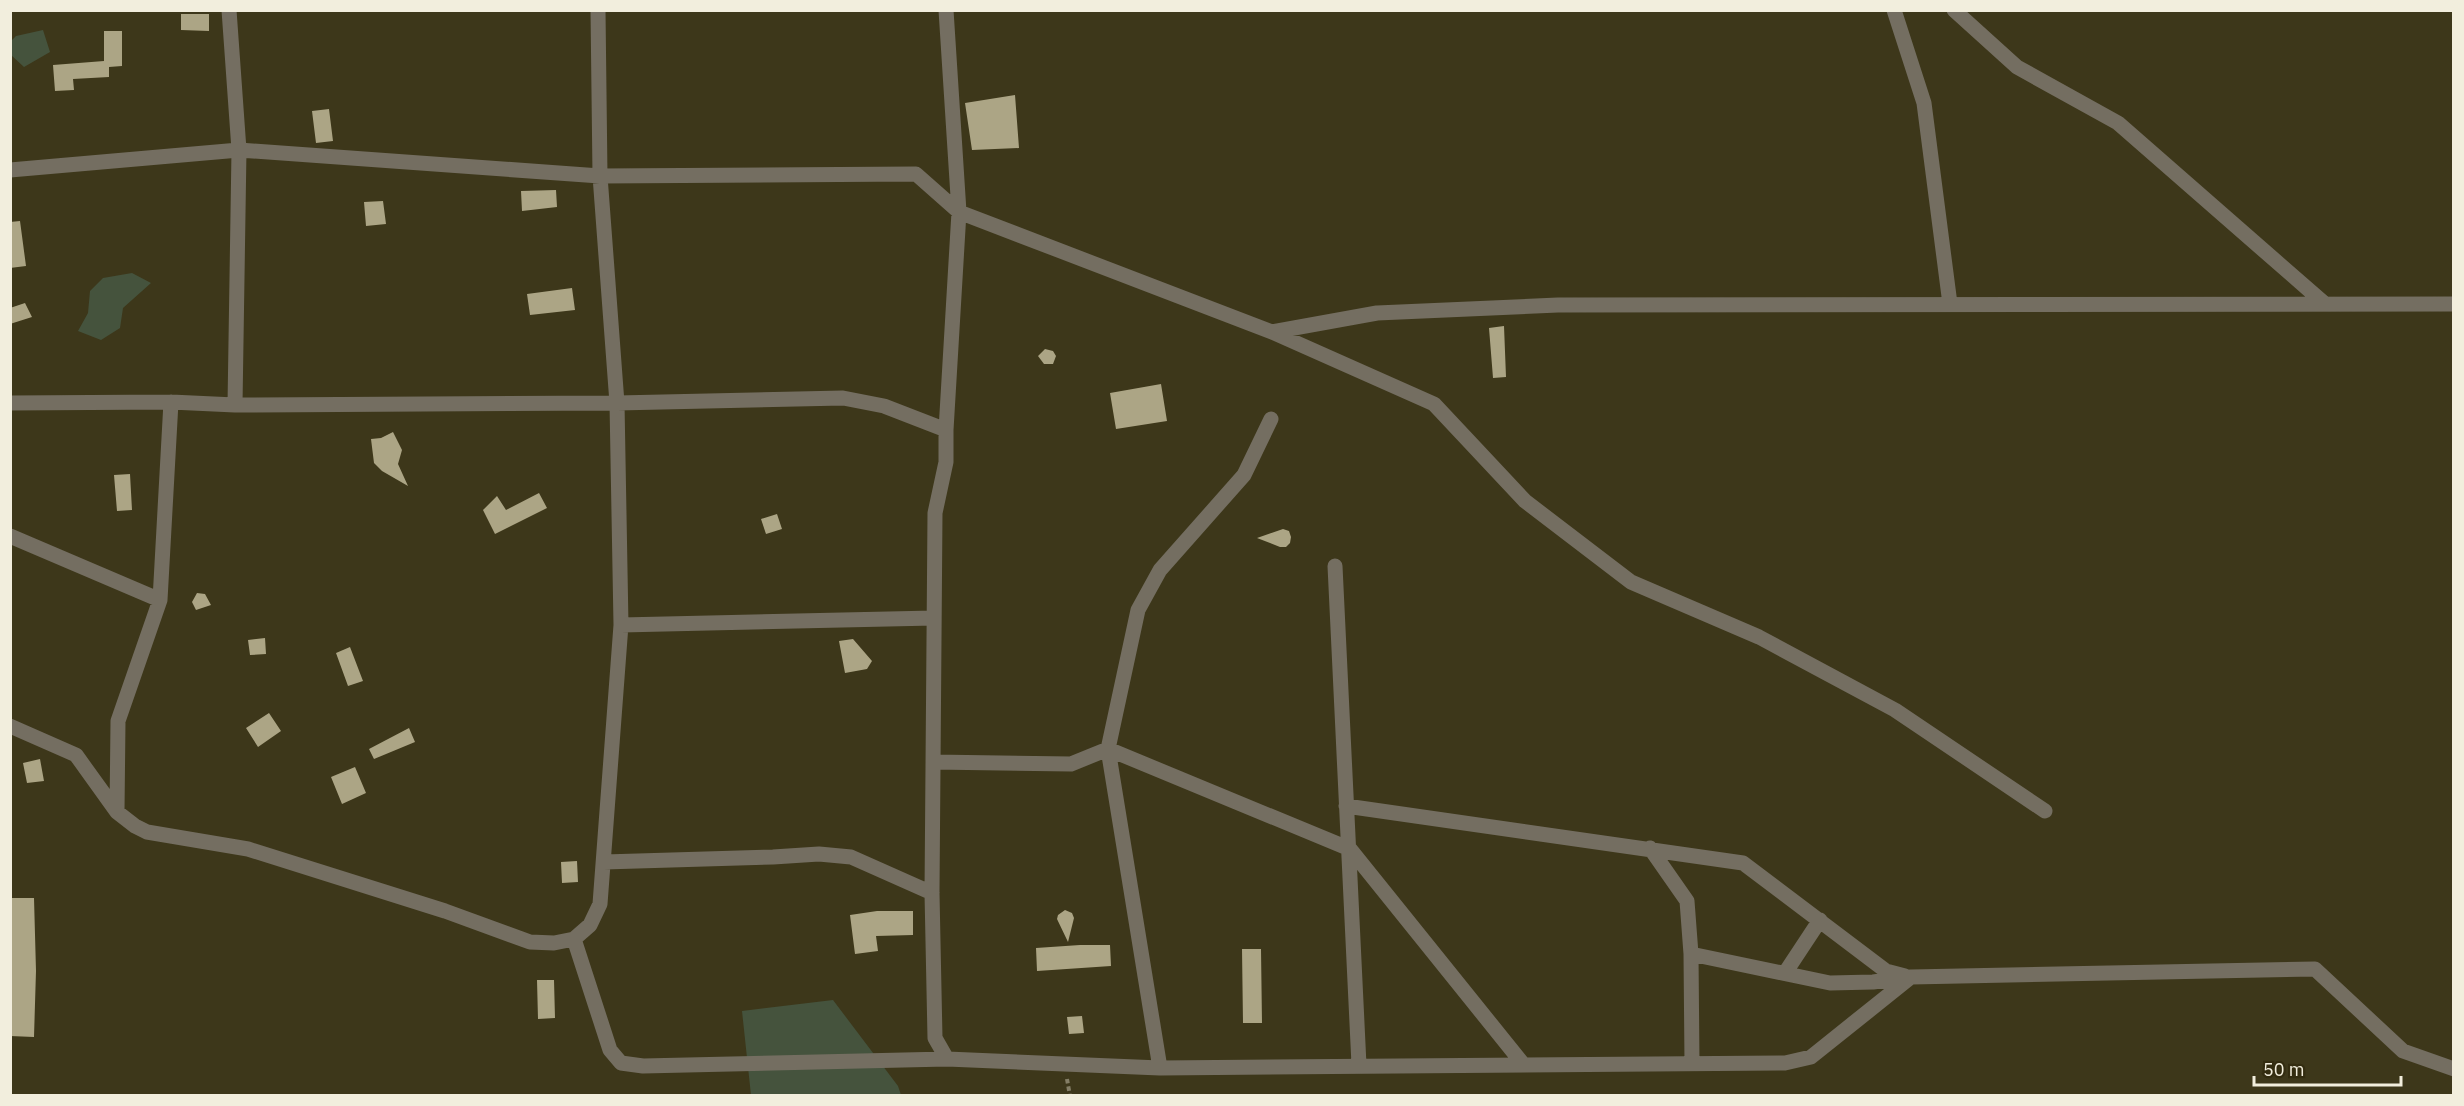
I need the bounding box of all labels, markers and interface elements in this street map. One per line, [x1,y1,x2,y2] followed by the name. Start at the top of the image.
[2254,1049,2401,1087] scale bar
[2263,1058,2305,1081] text: 50 m

